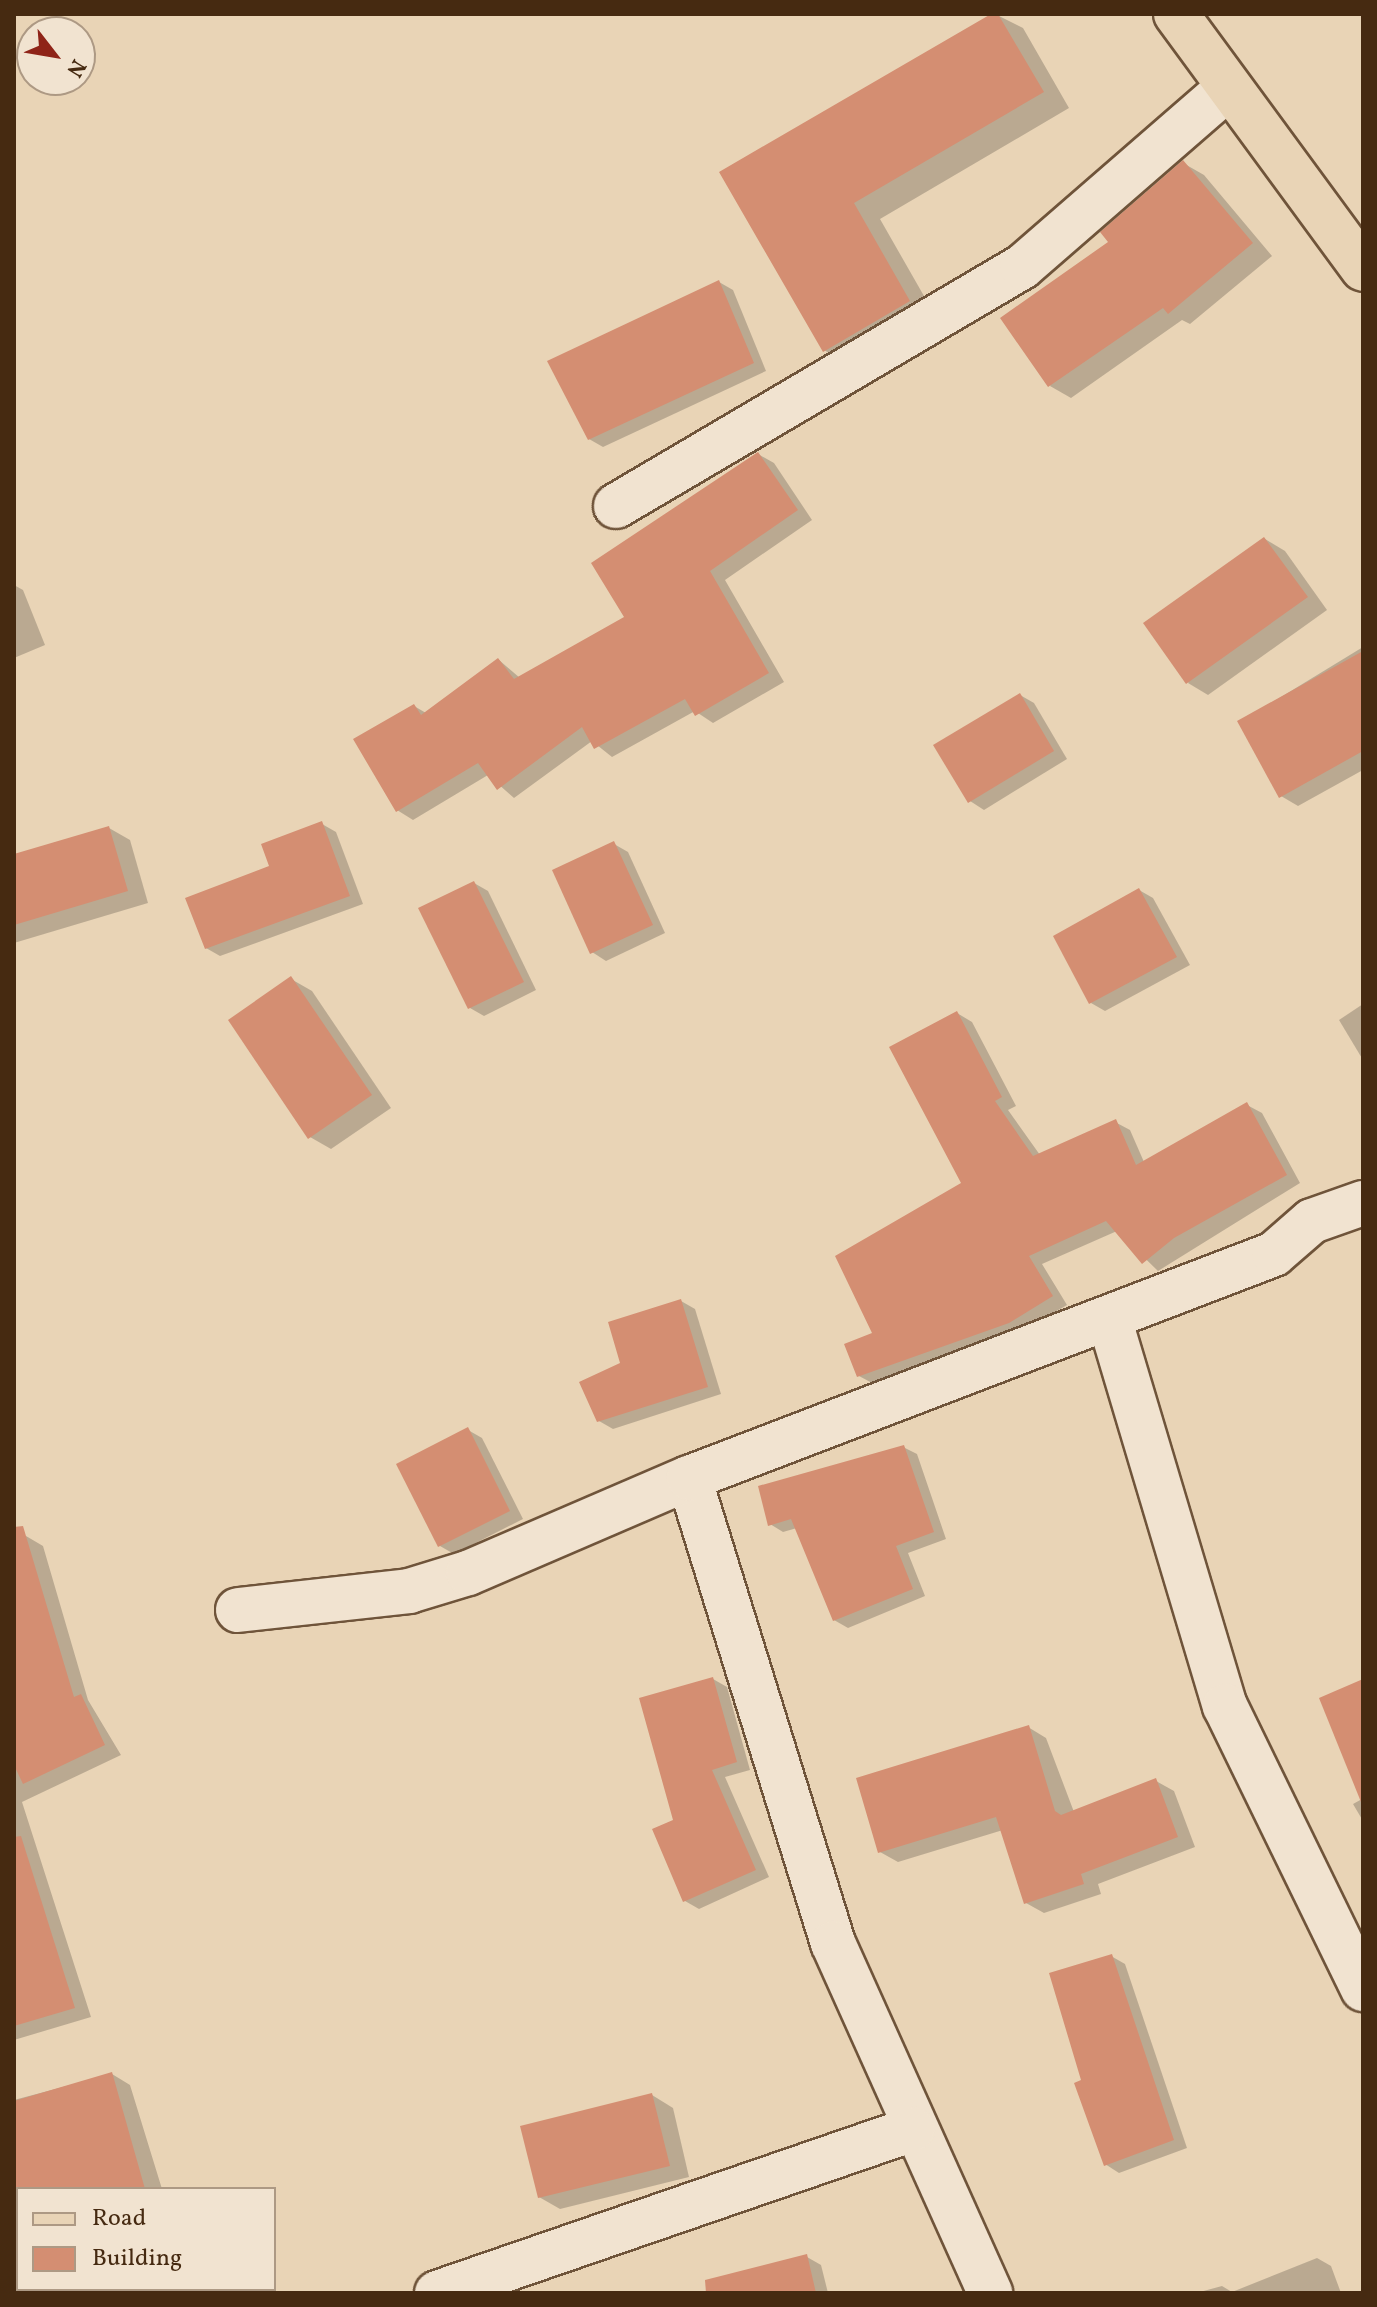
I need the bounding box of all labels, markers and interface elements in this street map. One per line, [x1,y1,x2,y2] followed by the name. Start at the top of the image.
[16,16,96,96] north arrow
[58,53,93,82] text: N
[16,2187,276,2291] legend
[92,2202,146,2236] text: Road
[92,2242,182,2276] text: Building

